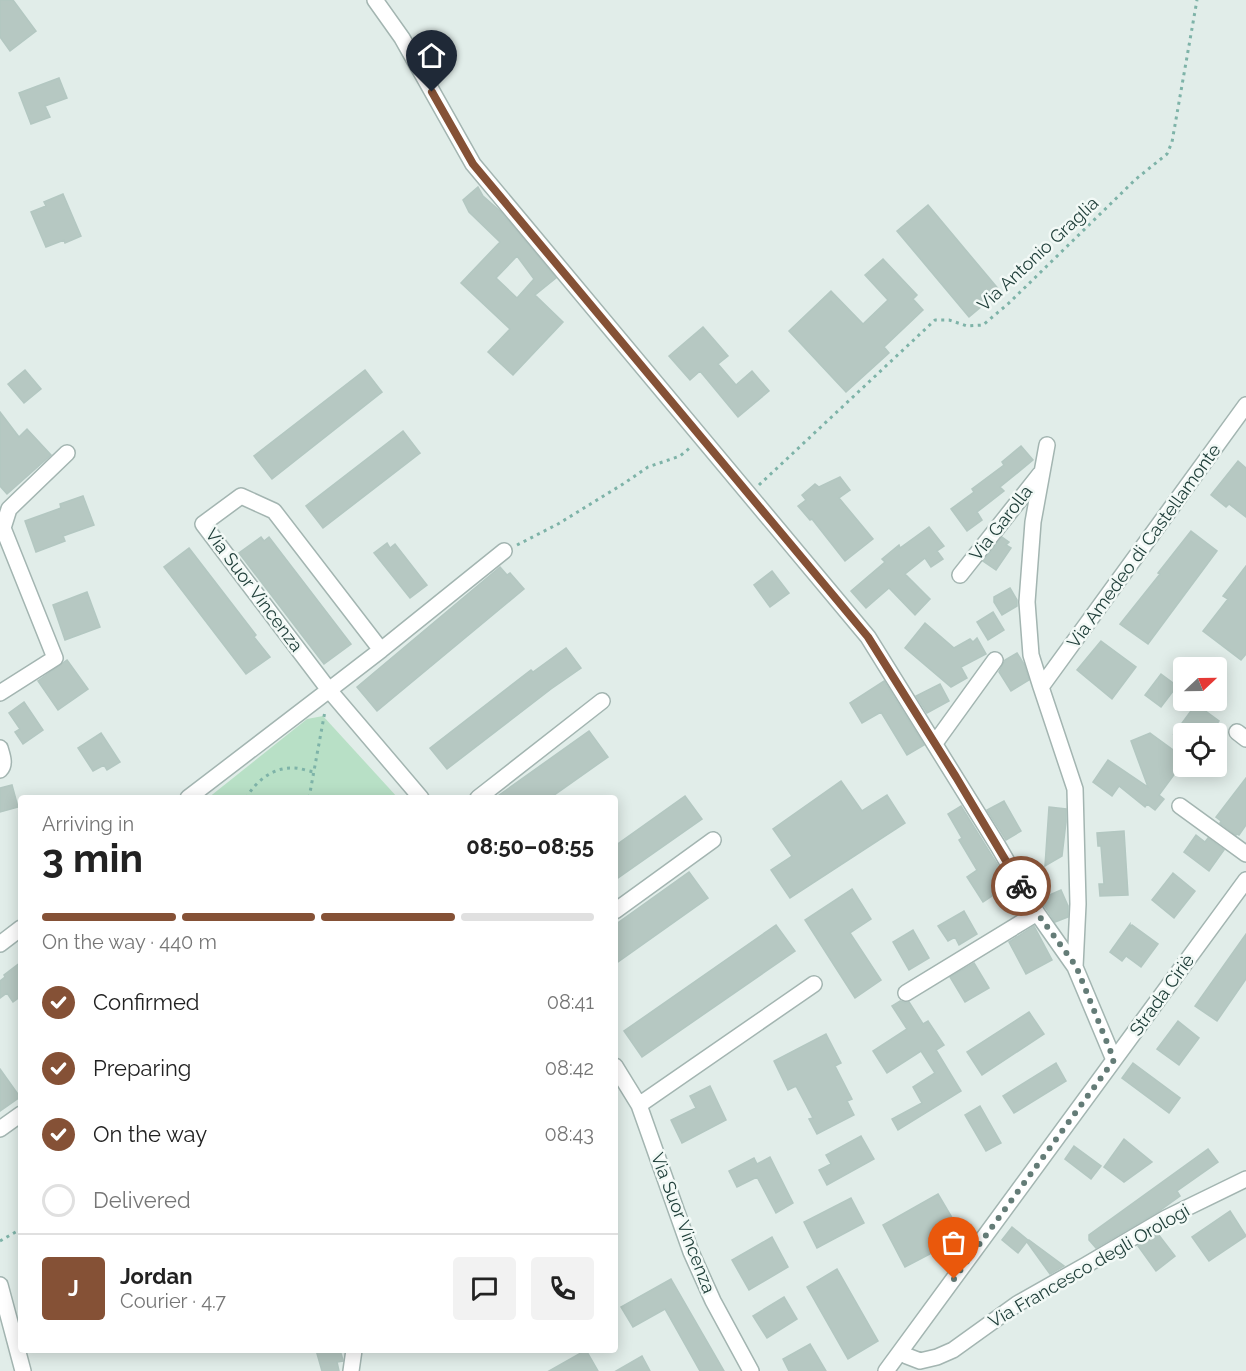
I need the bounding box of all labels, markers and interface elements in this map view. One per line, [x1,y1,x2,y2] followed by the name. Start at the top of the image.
[406,30,457,92] pin
[415,39,448,72] icon: home
[973,192,1102,315] street label: Via Antonio Graglia
[1063,439,1225,652] street label: Via Amedeo di Castellamonte
[965,481,1036,564] street label: Via Garolla
[201,524,308,655] street label: Via Suor Vincenza
[1173,657,1227,711] north arrow
[1173,657,1227,777] map controls
[1173,723,1227,777] button: locate
[42,812,134,836] text: Arriving in
[466,833,594,859] text: 08:50–08:55
[42,835,143,881] text: 3 min
[991,856,1051,916] courier
[1005,870,1038,903] icon: bike
[42,930,217,954] text: On the way · 440 m
[1125,950,1198,1040] street label: Strada Ciriè
[42,986,75,1019] icon: check
[93,989,200,1015] text: Confirmed
[547,990,594,1014] text: 08:41
[42,1052,75,1085] icon: check
[93,1055,191,1081] text: Preparing
[545,1056,594,1080] text: 08:42
[42,1118,75,1151] icon: check
[93,1121,207,1147] text: On the way
[545,1122,594,1146] text: 08:43
[647,1150,720,1296] street label: Via Suor Vincenza
[93,1187,191,1213] text: Delivered
[985,1199,1193,1332] street label: Via Francesco degli Orologi
[928,1217,979,1279] pin
[937,1226,970,1259] icon: bag
[453,1257,516,1320] button: chat
[531,1257,594,1320] button: phone
[120,1263,192,1289] text: Jordan
[68,1275,79,1301] text: J
[120,1289,226,1313] text: Courier · 4.7

